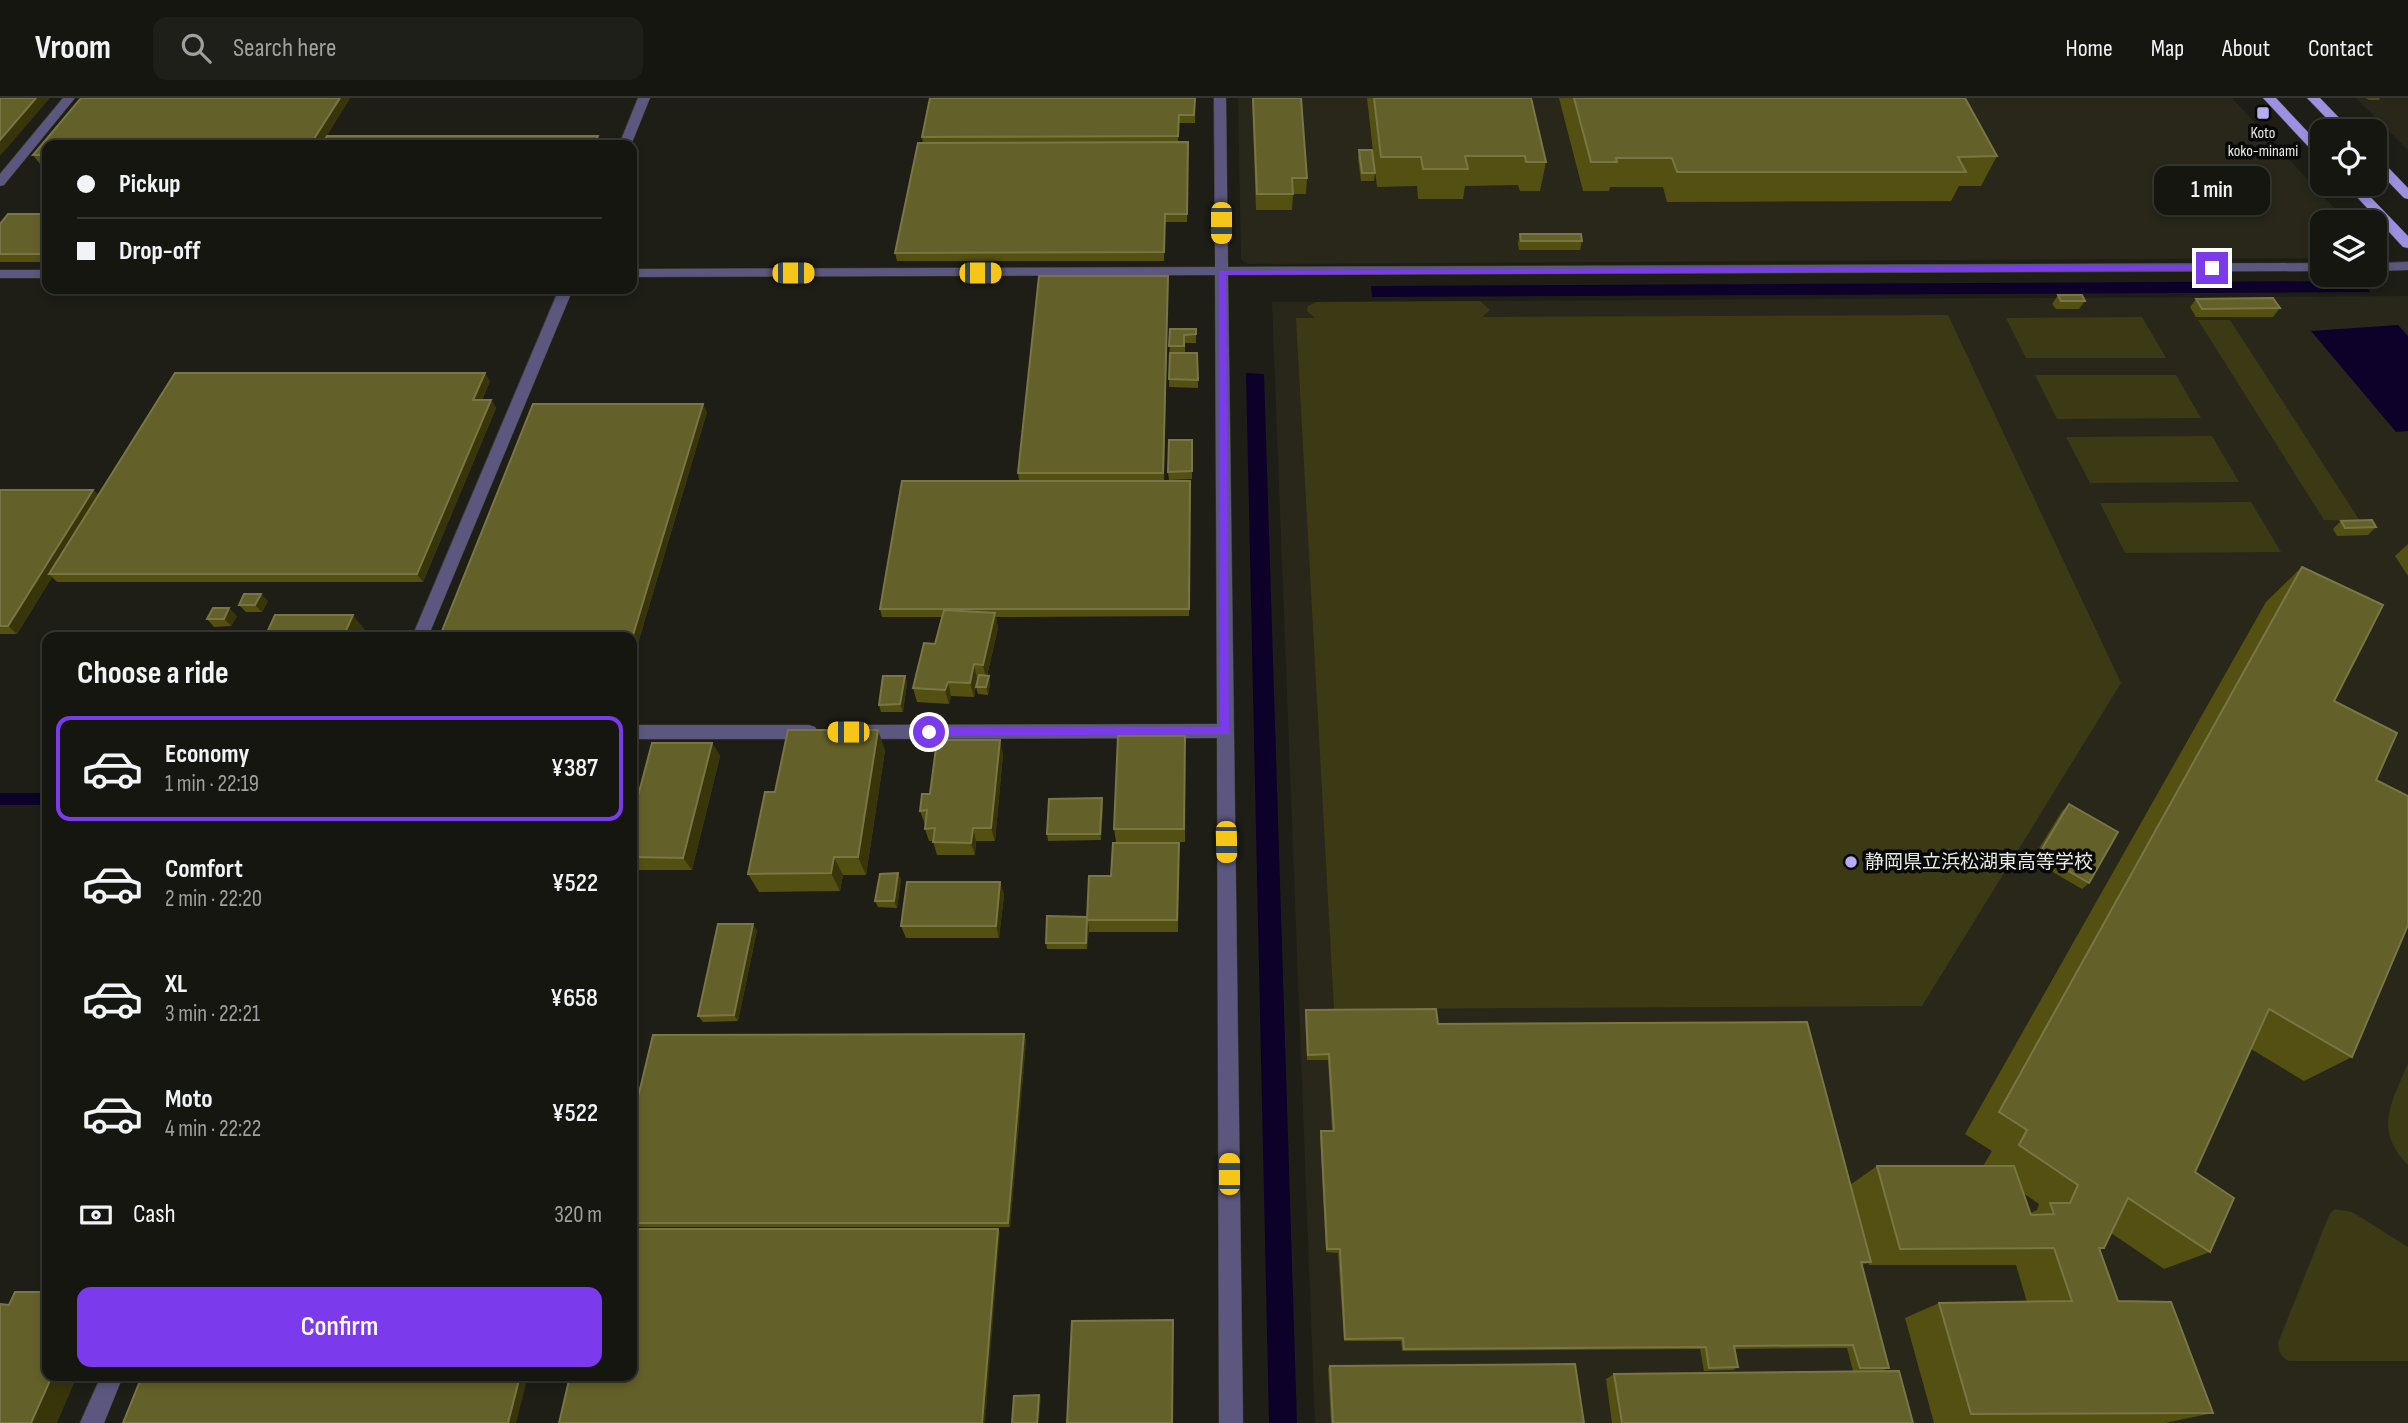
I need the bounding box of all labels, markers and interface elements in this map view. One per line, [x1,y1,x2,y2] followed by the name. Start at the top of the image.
[153,17,643,80] search box
[35,28,111,68] text: Vroom
[177,29,215,67] icon: search
[233,33,336,64] text: Search here
[2065,34,2113,63] text: Home
[2151,34,2184,63] text: Map
[2222,34,2270,63] text: About
[2308,34,2373,63] text: Contact
[2255,105,2271,121] marker: Koto koko-minami
[2310,119,2387,287] map controls
[2310,119,2387,196] button: locate
[2228,124,2298,161] place label: Koto koko-minami
[2154,166,2270,216] callout: 1 min
[119,169,181,200] text: Pickup
[2191,176,2233,204] text: 1 min
[1211,202,1232,244] car
[2310,210,2387,287] button: layers
[119,236,200,267] text: Drop-off
[2196,252,2228,284] route end
[773,263,815,284] car
[960,263,1002,284] car
[77,654,229,693] text: Choose a ride
[913,716,945,748] route start
[828,722,870,743] car
[81,737,144,800] icon: car
[165,739,249,770] text: Economy
[551,753,598,784] text: ¥387
[165,770,259,798] text: 1 min · 22:19
[1216,821,1237,863] car
[1865,851,2093,874] place label: 静岡県立浜松湖東高等学校
[81,852,144,915] icon: car
[165,854,243,885] text: Comfort
[1843,854,1859,870] marker: 静岡県立浜松湖東高等学校
[552,868,598,899] text: ¥522
[165,885,262,913] text: 2 min · 22:20
[81,967,144,1030] icon: car
[165,969,187,1000] text: XL
[550,983,598,1014] text: ¥658
[165,1000,260,1028] text: 3 min · 22:21
[81,1082,144,1145] icon: car
[165,1084,213,1115] text: Moto
[552,1098,598,1129] text: ¥522
[165,1115,261,1143] text: 4 min · 22:22
[1219,1153,1240,1195] car
[77,1196,115,1234] icon: cash
[133,1199,176,1230] text: Cash
[554,1201,602,1229] text: 320 m
[77,1287,602,1367] button: Confirm

